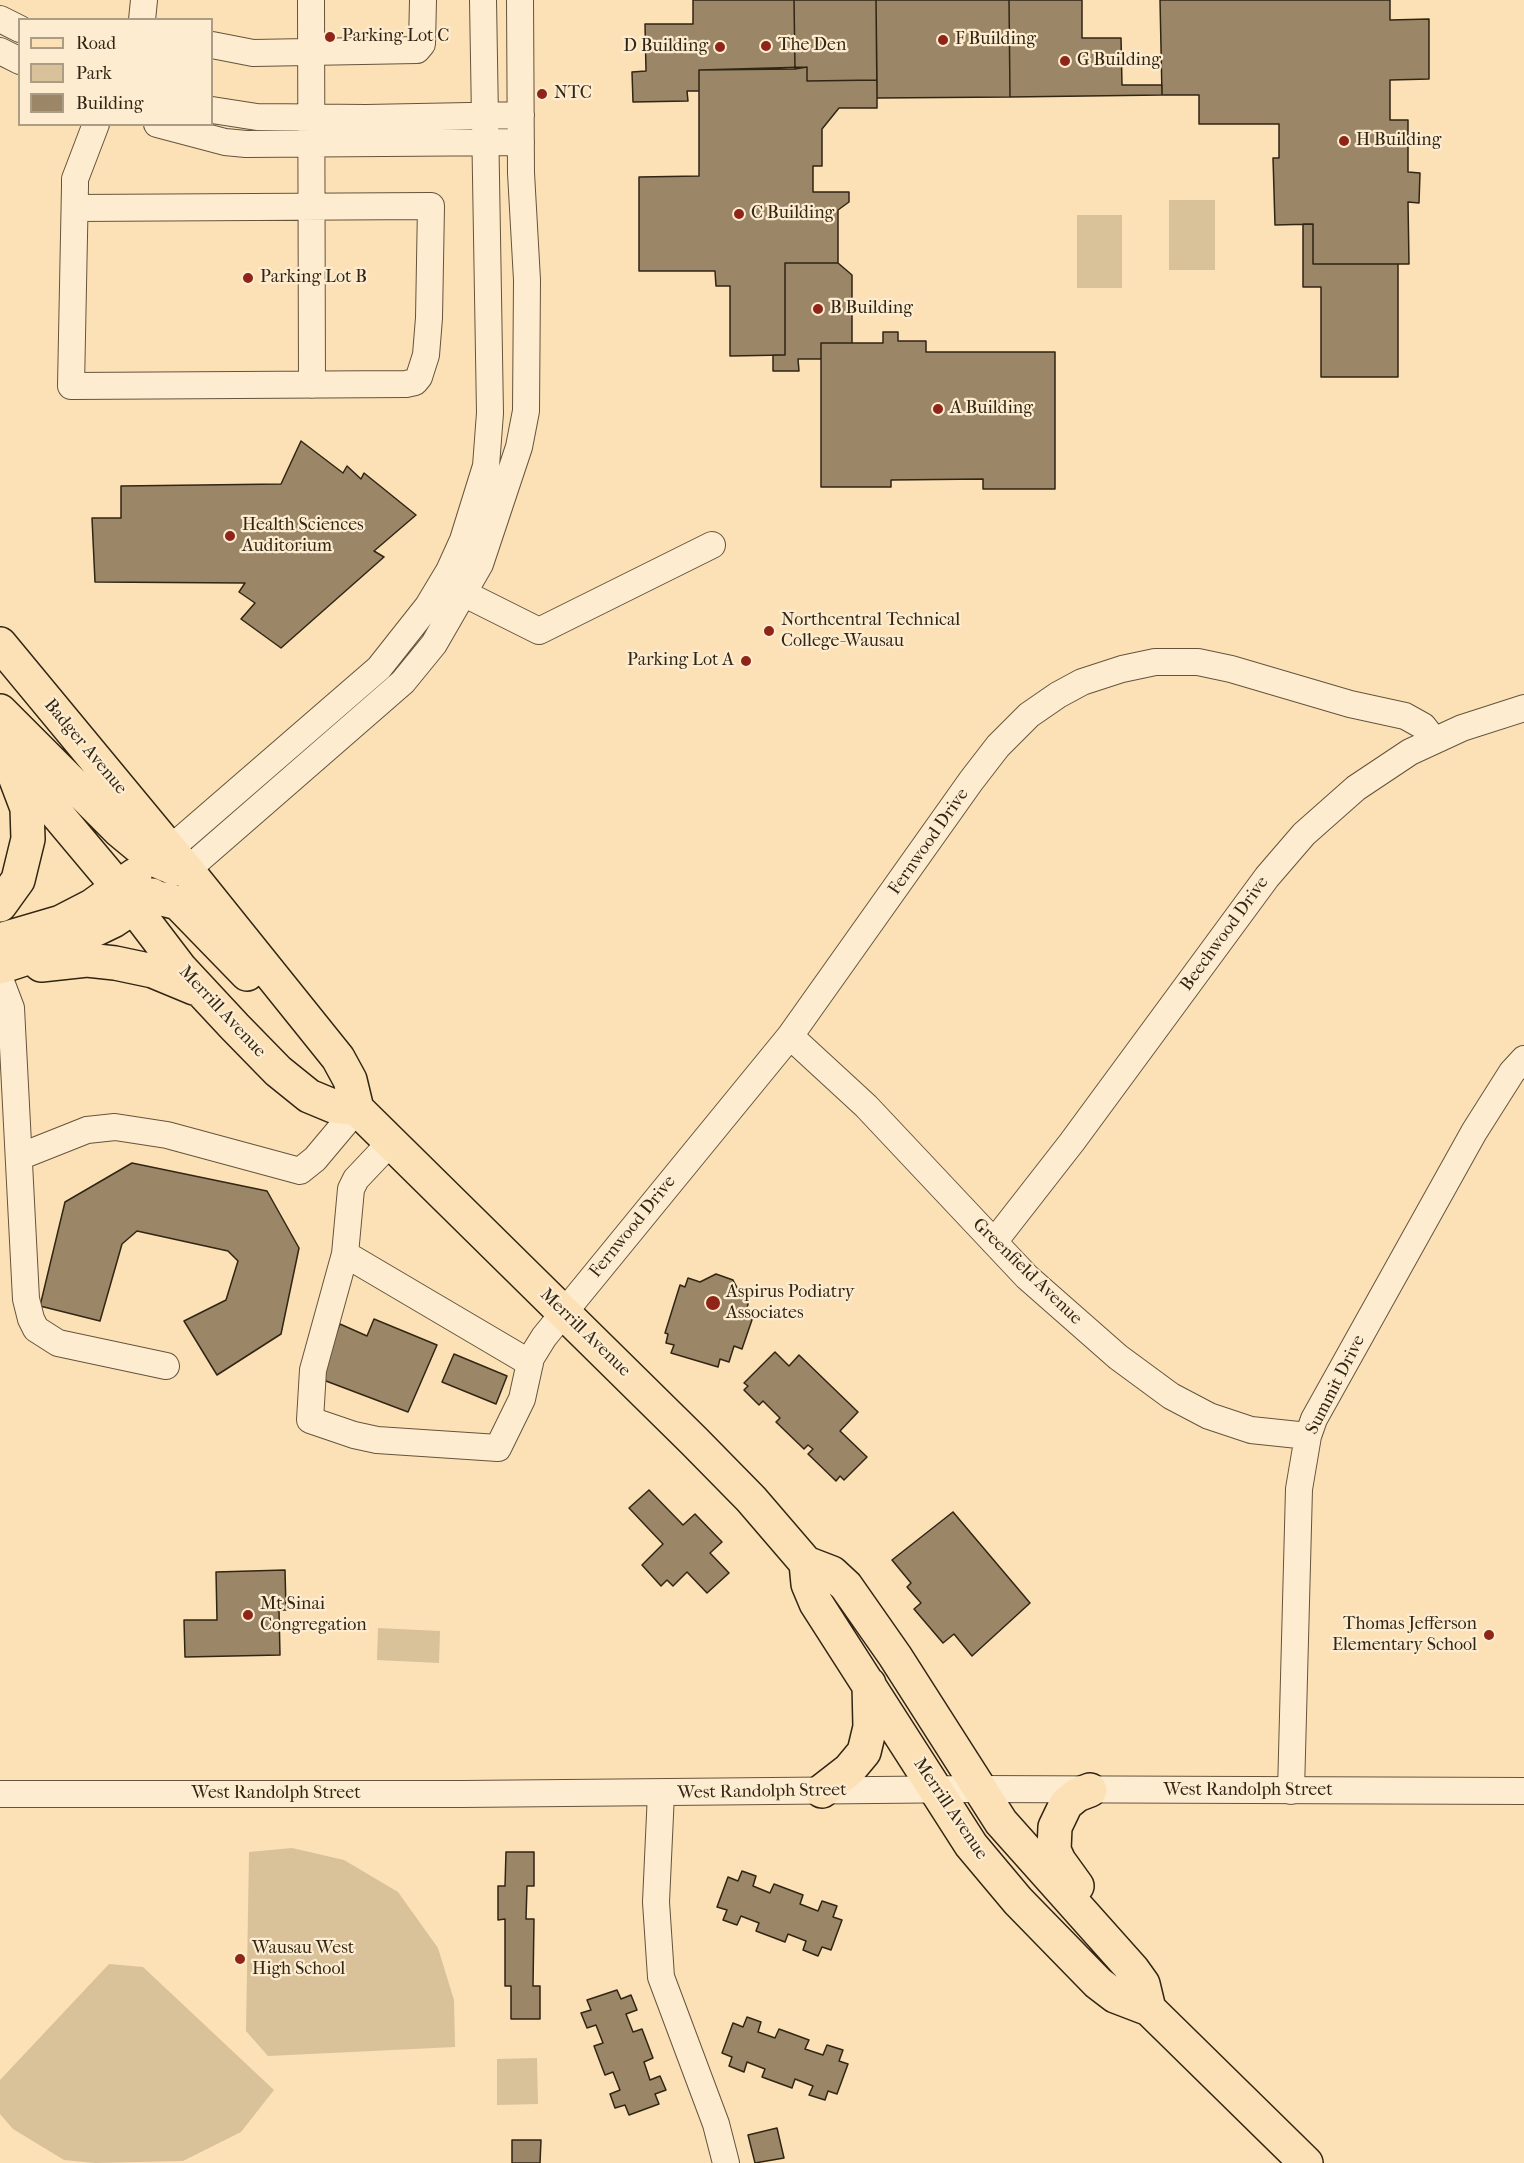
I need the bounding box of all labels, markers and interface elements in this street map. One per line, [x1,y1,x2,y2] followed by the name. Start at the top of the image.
[18,18,213,126] legend
[342,26,449,48] place label: Parking Lot C
[955,29,1036,51] place label: F Building
[323,30,337,44] marker: Parking Lot C
[76,33,116,54] text: Road
[936,33,950,47] marker: F Building
[778,35,846,57] place label: The Den
[623,36,708,58] place label: D Building
[759,39,773,53] marker: The Den
[713,40,727,54] marker: D Building
[1077,50,1161,72] place label: G Building
[1058,54,1072,68] marker: G Building
[76,63,112,84] text: Park
[554,83,592,105] place label: NTC
[535,87,549,101] marker: NTC
[76,93,143,114] text: Building
[1356,130,1441,152] place label: H Building
[1337,134,1351,148] marker: H Building
[751,203,834,225] place label: C Building
[732,207,746,221] marker: C Building
[260,267,367,289] place label: Parking Lot B
[241,271,255,285] marker: Parking Lot B
[830,298,913,320] place label: B Building
[811,302,825,316] marker: B Building
[950,398,1033,420] place label: A Building
[931,402,945,416] marker: A Building
[242,515,364,558] place label: Health Sciences Auditorium
[223,529,237,543] marker: Health Sciences Auditorium
[781,610,960,652] place label: Northcentral Technical College-Wausau
[762,624,776,638] marker: Northcentral Technical College-Wausau
[627,650,734,672] place label: Parking Lot A
[739,654,753,668] marker: Parking Lot A
[39,695,131,799] street label: Badger Avenue
[884,785,974,899] street label: Fernwood Drive
[1176,873,1274,995] street label: Beechwood Drive
[174,962,270,1062] street label: Merrill Avenue
[585,1172,681,1282] street label: Fernwood Drive
[968,1214,1086,1330] street label: Greenfield Avenue
[726,1282,854,1324] place label: Aspirus Podiatry Associates
[535,1284,635,1382] street label: Merrill Avenue
[704,1294,722,1312] marker: Aspirus Podiatry Associates
[1302,1332,1370,1438] street label: Summit Drive
[260,1594,367,1636] place label: Mt Sinai Congregation
[241,1608,255,1622] marker: Mt Sinai Congregation
[1332,1614,1477,1656] place label: Thomas Jefferson Elementary School
[1482,1628,1496,1642] marker: Thomas Jefferson Elementary School
[908,1754,992,1864] street label: Merrill Avenue
[677,1780,847,1804] street label: West Randolph Street
[1163,1780,1333,1802] street label: West Randolph Street
[191,1783,361,1805] street label: West Randolph Street
[252,1938,354,1980] place label: Wausau West High School
[233,1952,247,1966] marker: Wausau West High School

